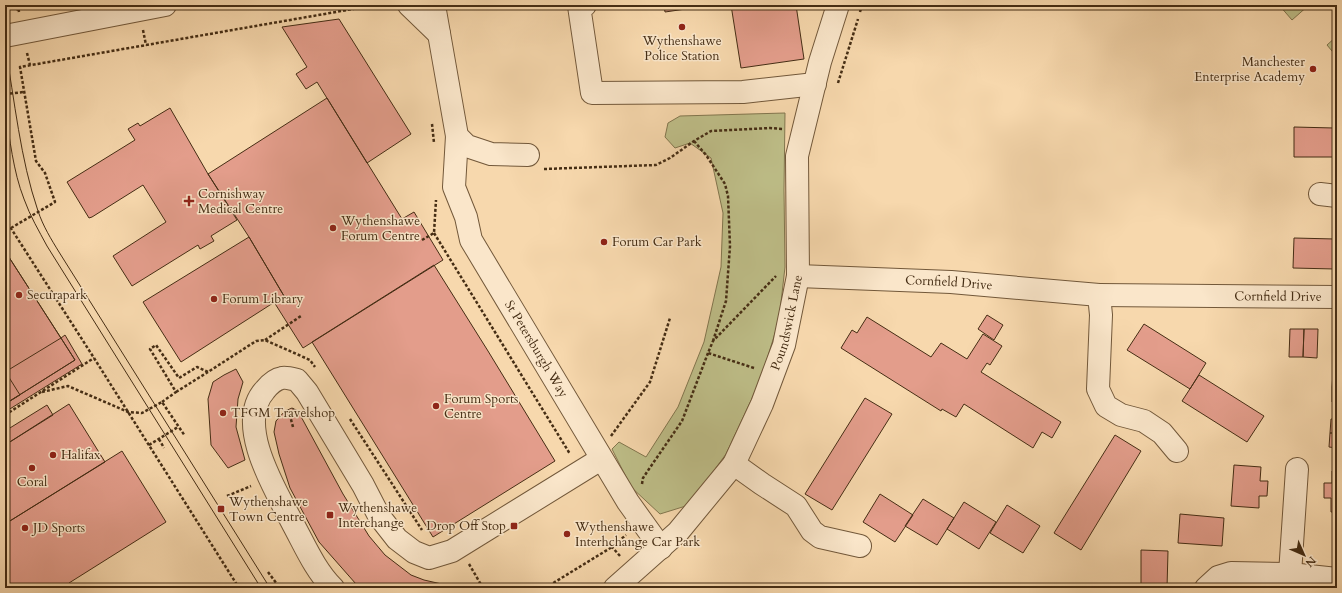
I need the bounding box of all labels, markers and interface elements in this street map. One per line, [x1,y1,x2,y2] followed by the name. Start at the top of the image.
[677,22,687,32] marker: Wythenshawe Police Station
[641,32,722,65] place label: Wythenshawe Police Station
[1194,53,1305,86] place label: Manchester Enterprise Academy
[1308,64,1318,74] marker: Manchester Enterprise Academy
[198,185,283,218] place label: Cornishway Medical Centre
[183,195,195,207] marker: Cornishway Medical Centre
[340,212,420,245] place label: Wythenshawe Forum Centre
[328,223,338,233] marker: Wythenshawe Forum Centre
[612,233,702,251] place label: Forum Car Park
[599,237,609,247] marker: Forum Car Park
[905,271,993,295] street label: Cornfield Drive
[766,273,807,373] street label: Poundswick Lane
[27,286,87,304] place label: Securapark
[1234,287,1322,306] street label: Cornfield Drive
[14,290,24,300] marker: Securapark
[222,290,303,308] place label: Forum Library
[209,294,219,304] marker: Forum Library
[500,297,573,401] street label: St Petersburgh Way
[444,390,518,423] place label: Forum Sports Centre
[431,401,441,411] marker: Forum Sports Centre
[231,404,335,422] place label: TFGM Travelshop
[218,408,228,418] marker: TFGM Travelshop
[61,446,101,464] place label: Halifax
[48,450,58,460] marker: Halifax
[27,463,37,473] marker: Coral
[17,473,48,491] place label: Coral
[228,493,308,526] place label: Wythenshawe Town Centre
[337,499,417,532] place label: Wythenshawe Interchange
[216,504,226,514] marker: Wythenshawe Town Centre
[325,510,335,520] marker: Wythenshawe Interchange
[426,517,506,535] place label: Drop Off Stop
[574,518,700,551] place label: Wythenshawe Interhchange Car Park
[31,519,85,537] place label: JD Sports
[509,521,519,531] marker: Drop Off Stop
[20,523,30,533] marker: JD Sports
[562,529,572,539] marker: Wythenshawe Interhchange Car Park
[1284,535,1324,575] north arrow
[1302,553,1319,571] text: N

